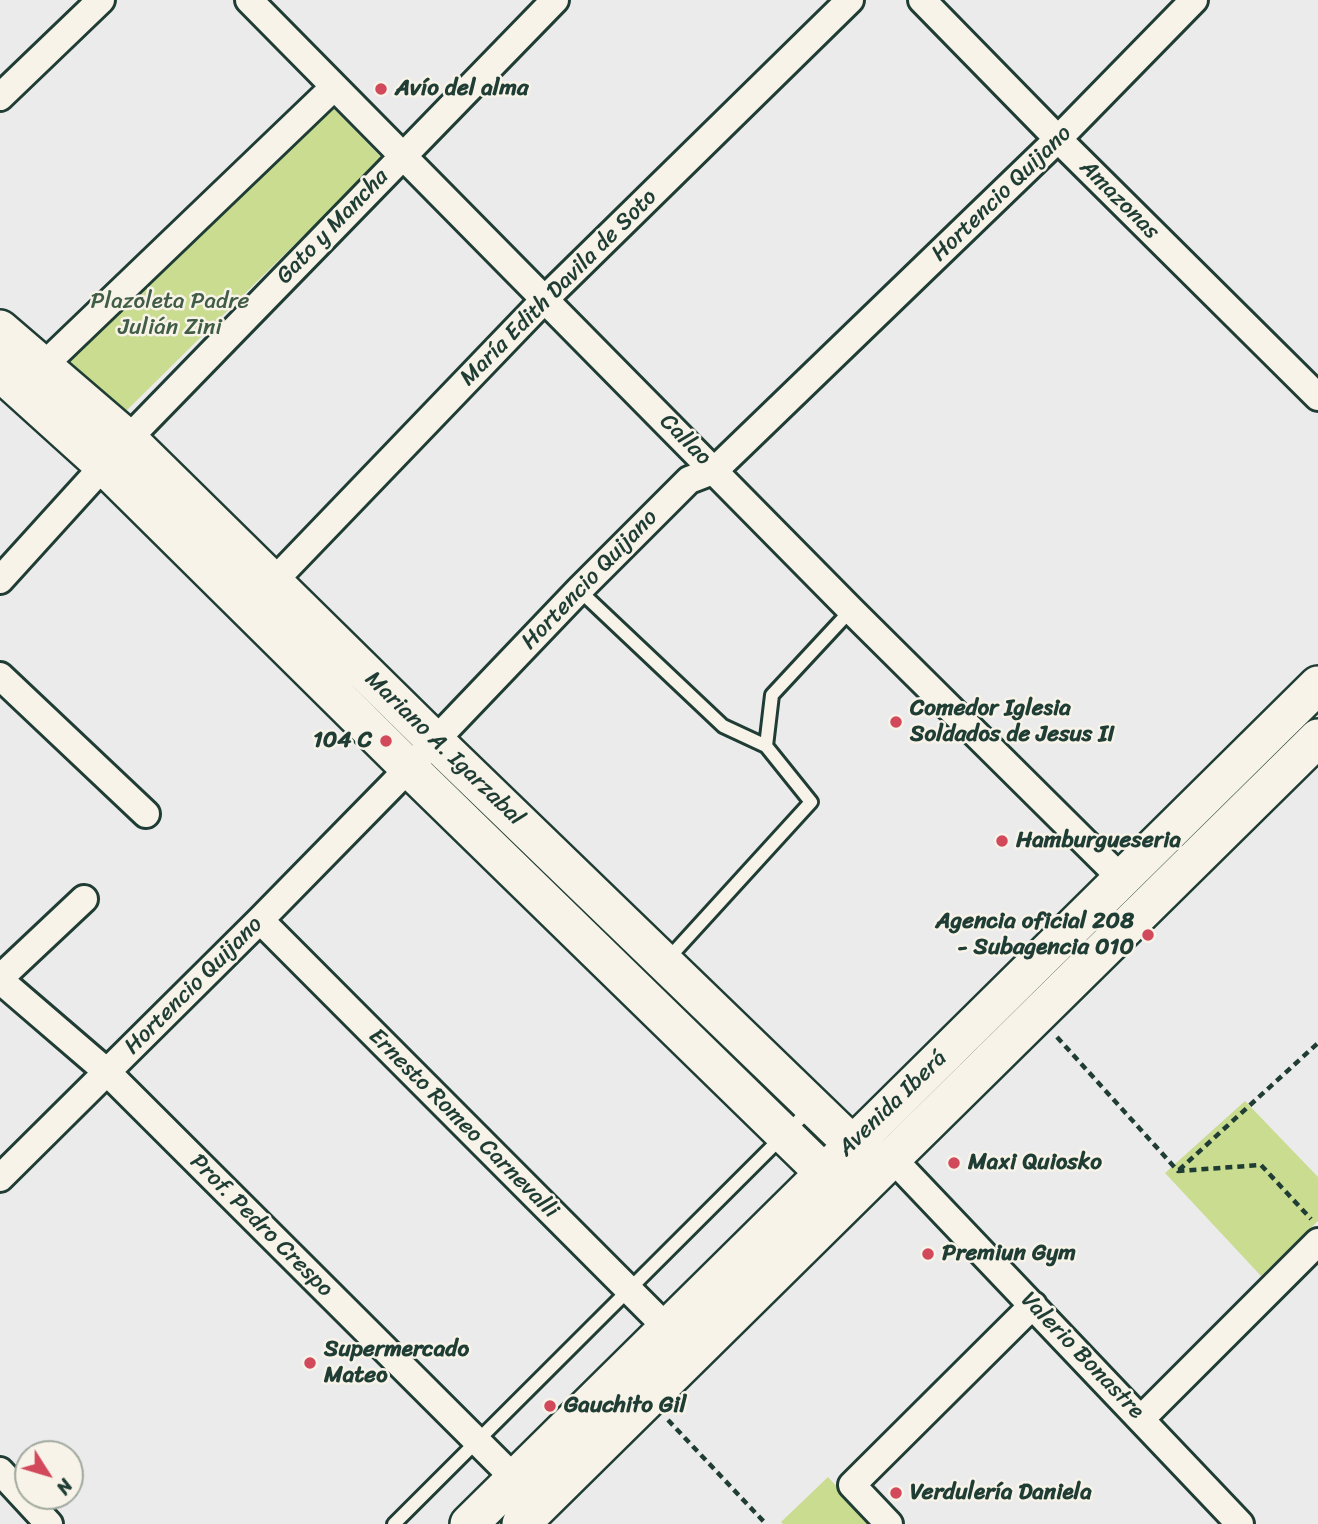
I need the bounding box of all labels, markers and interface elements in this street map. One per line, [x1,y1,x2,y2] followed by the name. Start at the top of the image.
[395,75,529,103] place label: Avío del alma
[373,81,389,97] marker: Avío del alma
[926,120,1078,268] street label: Hortencio Quijano
[1073,154,1165,246] street label: Amazonas
[271,164,395,290] street label: Gato y Mancha
[455,184,663,392] street label: María Edith Davila de Soto
[91,288,249,342] park label: Plazoleta Padre Julián Zini
[653,408,717,472] street label: Callao
[516,504,664,656] street label: Hortencio Quijano
[359,666,529,832] street label: Mariano A. Igarzabal
[910,695,1115,749] place label: Comedor Iglesia Soldados de Jesus II
[888,714,904,730] marker: Comedor Iglesia Soldados de Jesus II
[313,727,372,755] place label: 104 C
[378,733,394,749] marker: 104 C
[1016,827,1181,855] place label: Hamburgueseria
[994,833,1010,849] marker: Hamburgueseria
[935,908,1134,962] place label: Agencia oficial 208 - Subagencia 010
[119,911,269,1061] street label: Hortencio Quijano
[1140,927,1156,943] marker: Agencia oficial 208 - Subagencia 010
[362,1023,564,1225] street label: Ernesto Romeo Carnevalli
[833,1045,953,1163] street label: Avenida Iberá
[184,1149,338,1303] street label: Prof. Pedro Crespo
[968,1149,1102,1177] place label: Maxi Quiosko
[946,1155,962,1171] marker: Maxi Quiosko
[942,1240,1076,1268] place label: Premiun Gym
[920,1246,936,1262] marker: Premiun Gym
[1014,1287,1150,1425] street label: Valerio Bonastre
[324,1336,469,1390] place label: Supermercado Mateo
[302,1355,318,1371] marker: Supermercado Mateo
[564,1392,686,1420] place label: Gauchito Gil
[542,1398,558,1414] marker: Gauchito Gil
[14,1440,84,1510] north arrow
[47,1472,82,1502] text: N
[910,1479,1092,1507] place label: Verdulería Daniela
[888,1485,904,1501] marker: Verdulería Daniela

